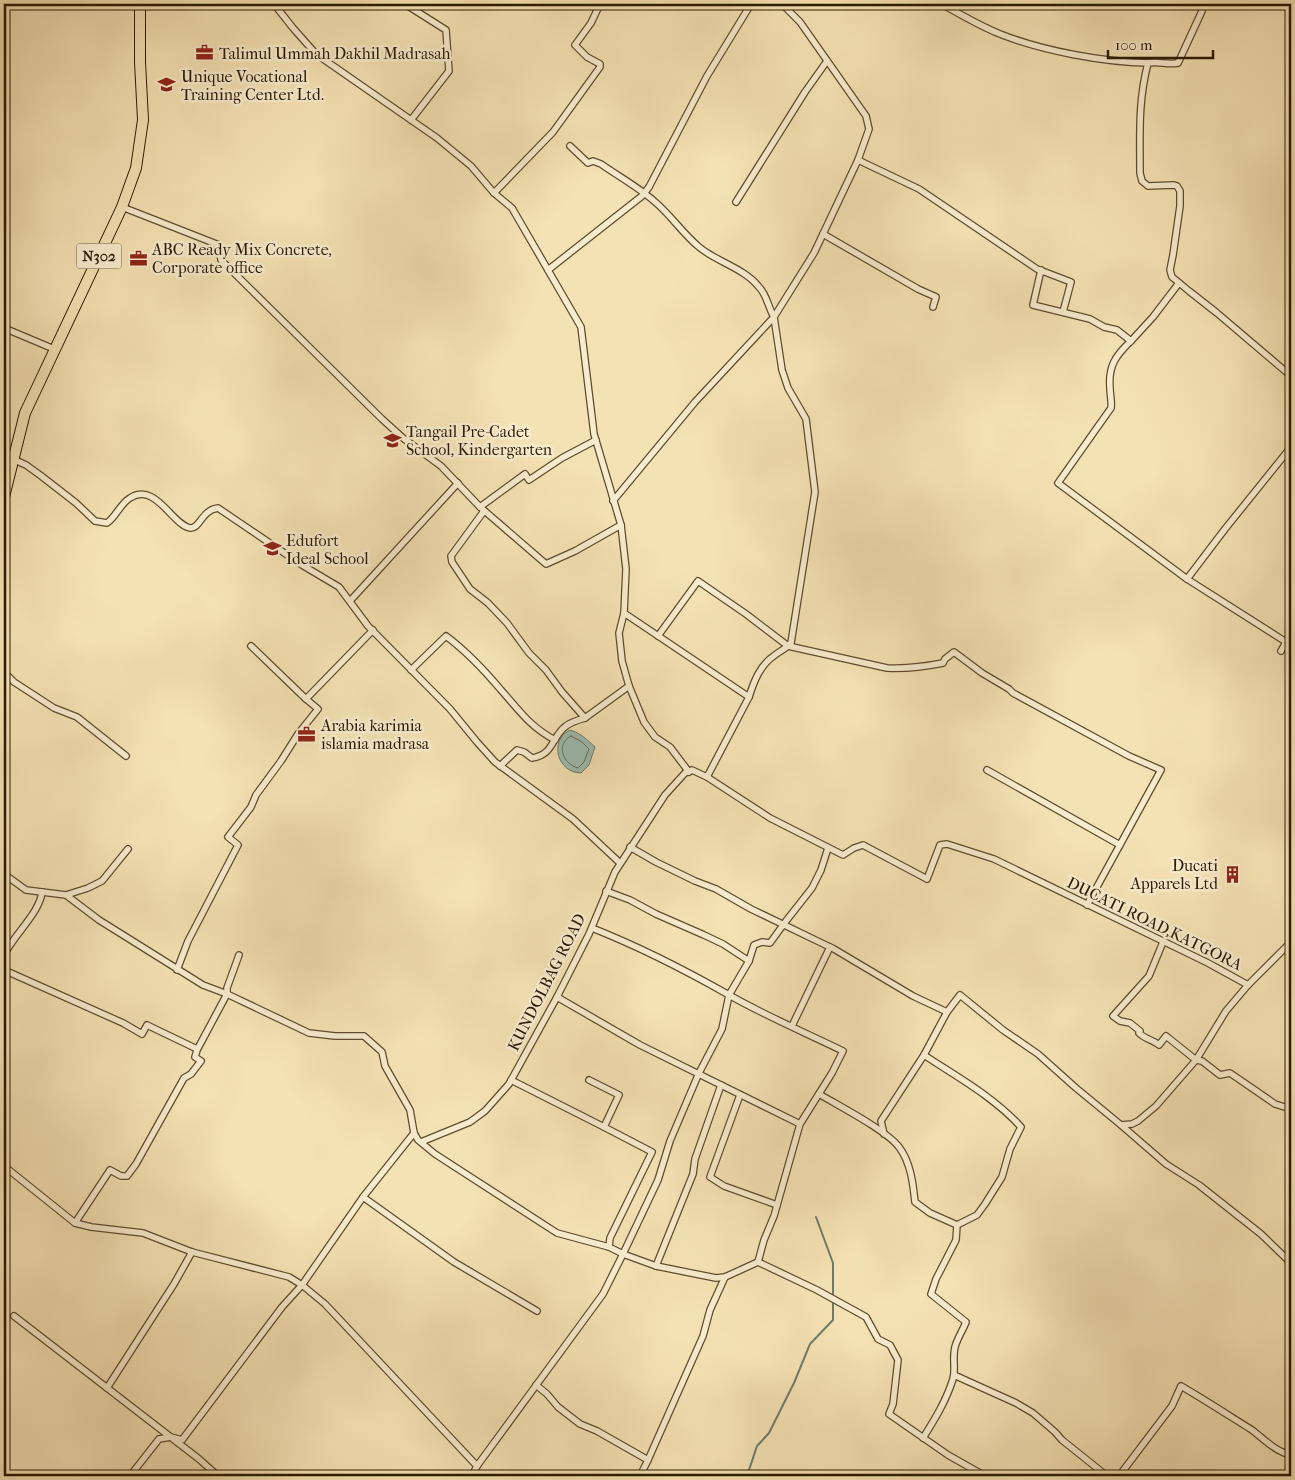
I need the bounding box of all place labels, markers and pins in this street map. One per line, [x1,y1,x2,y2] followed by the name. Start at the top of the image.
[195,43,215,63] office icon: Talimul Ummah Dakhil Madrasah
[219,44,451,63] place label: Talimul Ummah Dakhil Madrasah
[181,67,324,104] place label: Unique Vocational Training Center Ltd.
[157,75,177,95] school or university icon: Unique Vocational Training Center Ltd.
[151,240,332,277] place label: ABC Ready Mix Concrete, Corporate office
[128,248,148,268] office icon: ABC Ready Mix Concrete, Corporate office
[406,422,553,459] place label: Tangail Pre-Cadet School, Kindergarten
[382,430,402,450] school or university icon: Tangail Pre-Cadet School, Kindergarten
[286,531,369,568] place label: Edufort Ideal School
[262,539,282,559] school or university icon: Edufort Ideal School
[320,716,430,753] place label: Arabia karimia islamia madrasa
[297,724,317,744] office icon: Arabia karimia islamia madrasa
[1130,856,1218,893] place label: Ducati Apparels Ltd
[1222,864,1242,884] building icon: Ducati Apparels Ltd

